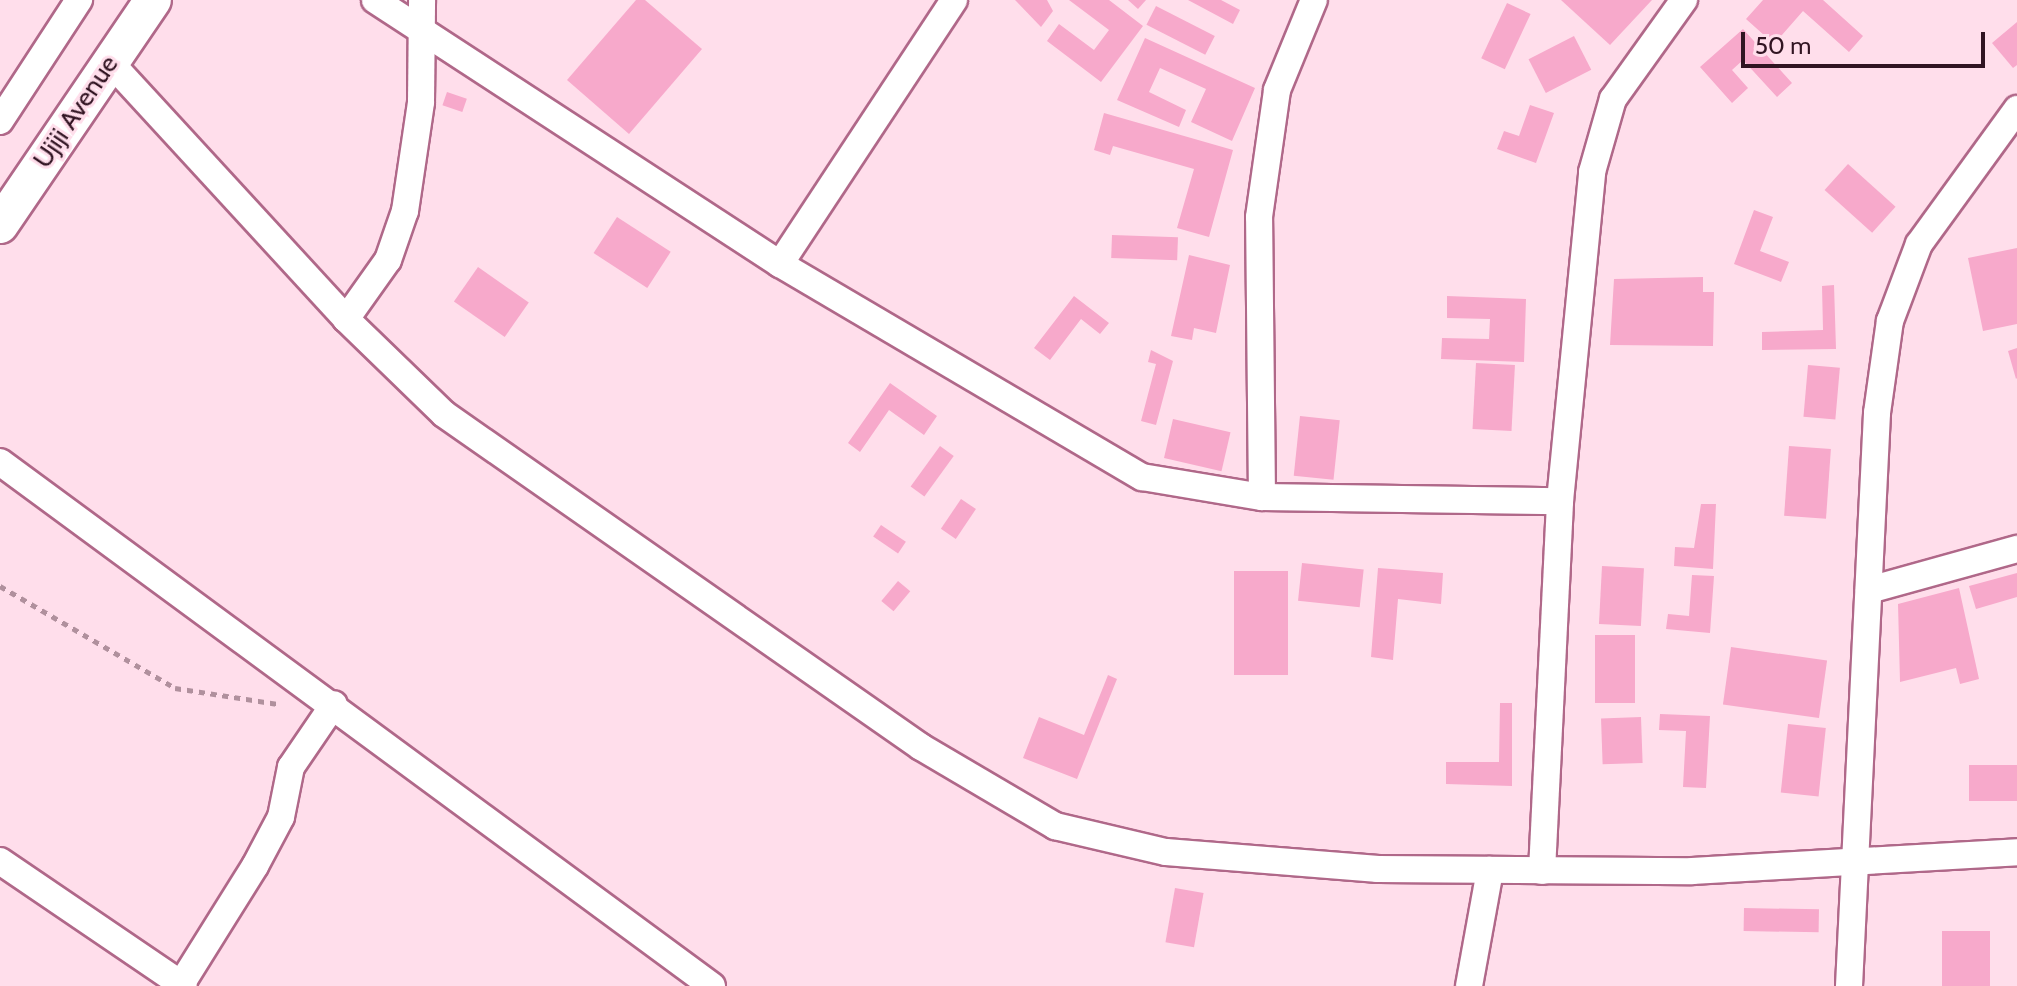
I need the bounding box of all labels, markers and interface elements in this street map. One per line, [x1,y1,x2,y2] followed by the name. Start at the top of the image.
[1745,16,1989,66] scale bar
[1755,31,1811,60] text: 50 m
[27,50,125,174] street label: Ujiji Avenue

